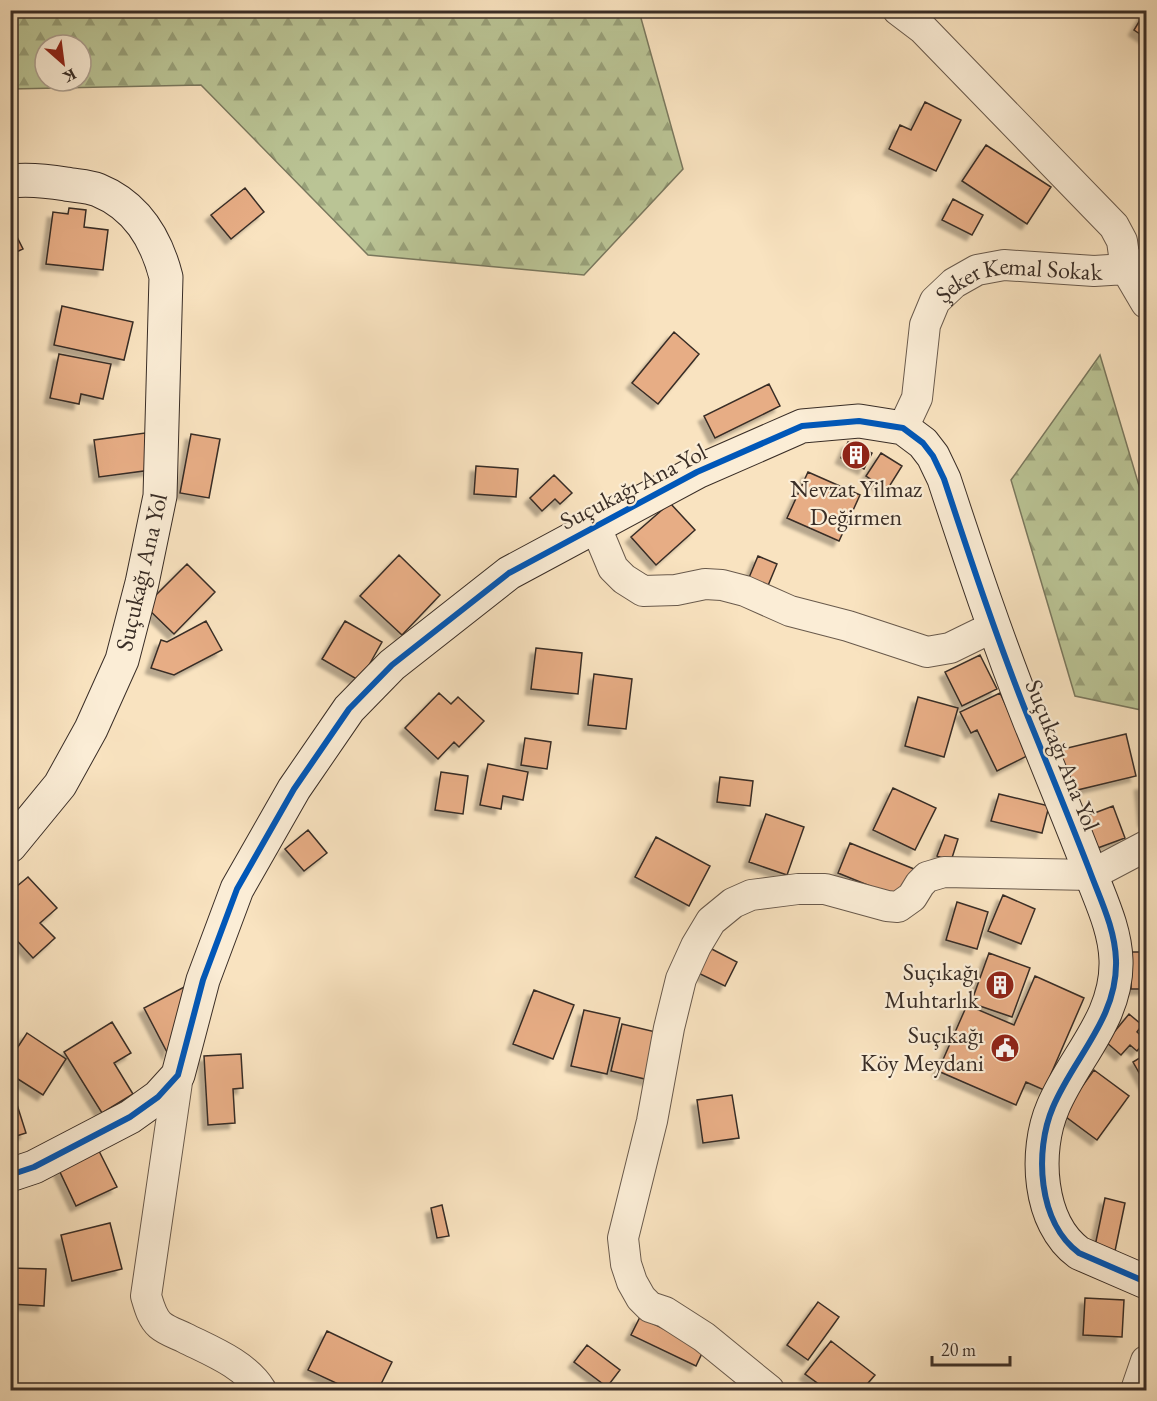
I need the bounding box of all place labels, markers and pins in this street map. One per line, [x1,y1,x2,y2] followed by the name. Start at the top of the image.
[840,439,872,471] building icon: Nevzat Yilmaz Değirmen
[790,473,922,532] place label: Nevzat Yilmaz Değirmen
[884,956,980,1015] place label: Suçıkağı Muhtarlık
[984,969,1016,1001] building icon: Suçıkağı Muhtarlık
[860,1019,984,1078] place label: Suçıkağı Köy Meydani
[989,1032,1021,1064] public building icon: Suçıkağı Köy Meydani

